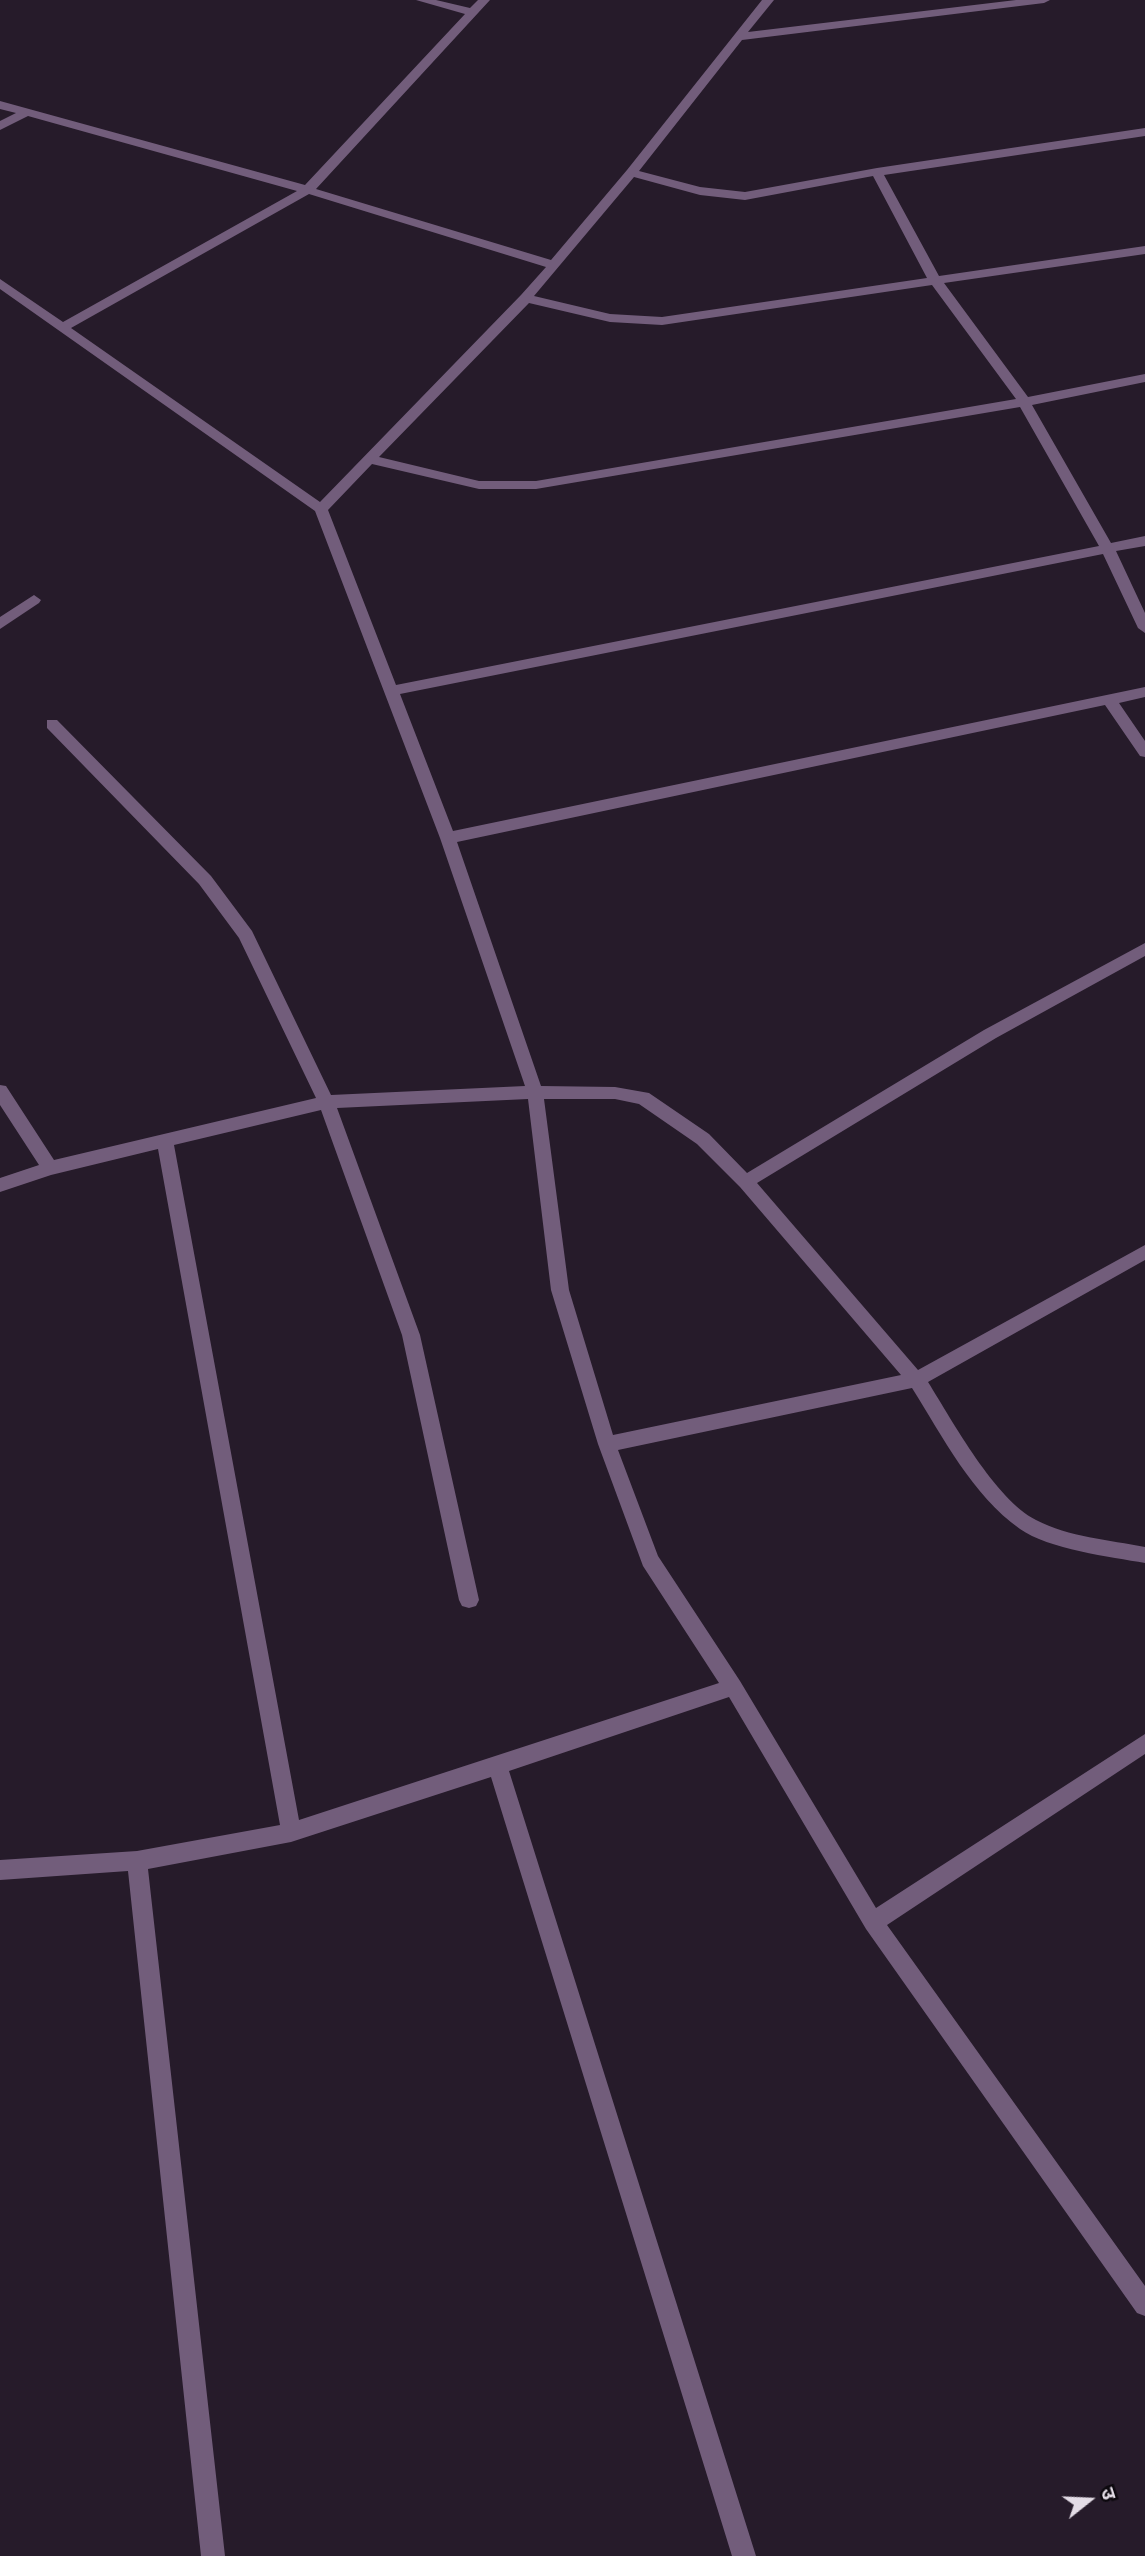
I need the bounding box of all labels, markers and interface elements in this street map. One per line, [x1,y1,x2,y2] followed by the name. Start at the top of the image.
[1054,2465,1124,2535] north arrow
[1095,2484,1123,2503] text: उ

